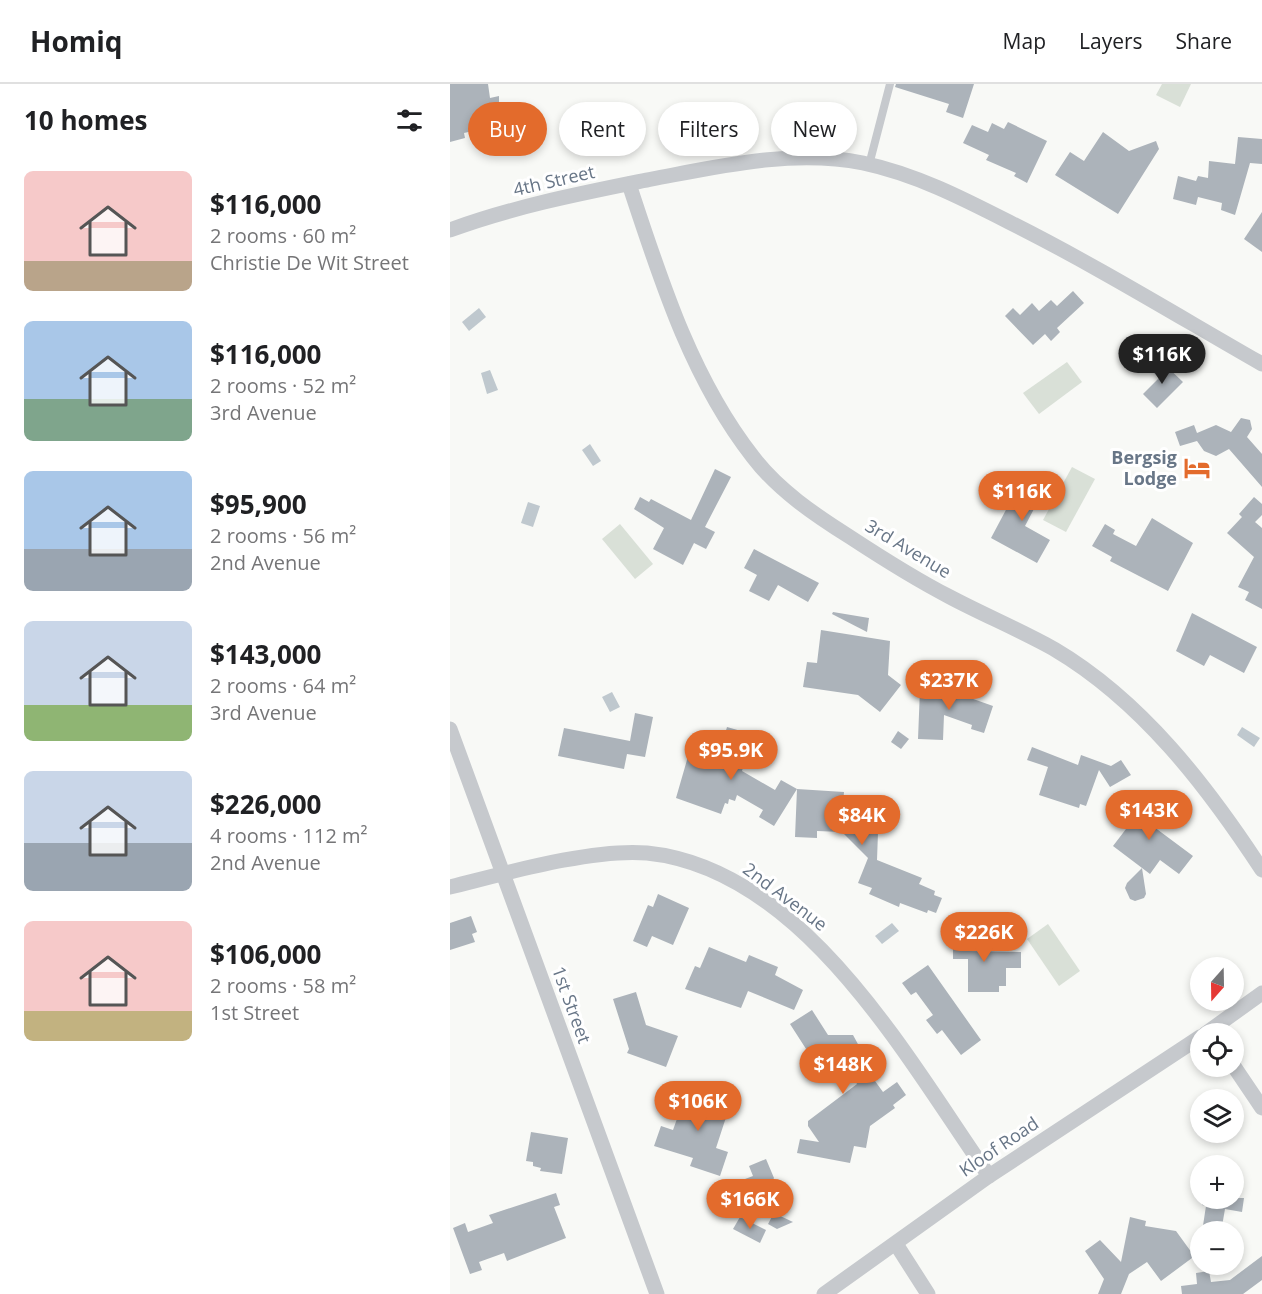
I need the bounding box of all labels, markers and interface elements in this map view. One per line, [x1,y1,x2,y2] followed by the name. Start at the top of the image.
[30,22,123,60] text: Homiq
[1003,27,1046,55] text: Map
[1079,27,1143,55] text: Layers
[1176,27,1232,55] text: Share
[24,102,148,138] text: 10 homes
[468,102,547,156] chip: Buy
[559,102,646,156] chip: Rent
[658,102,759,156] chip: Filters
[771,102,857,156] chip: New
[393,104,426,137] icon: filters
[511,159,597,201] street label: 4th Street
[210,186,321,222] text: $116,000
[72,195,144,267] icon: home
[210,222,356,249] text: 2 rooms · 60 m²
[210,249,409,276] text: Christie De Wit Street
[1120,334,1204,385] pin: $116K
[210,336,321,372] text: $116,000
[1132,340,1192,367] text: $116K
[72,345,144,417] icon: home
[210,372,356,399] text: 2 rooms · 52 m²
[210,399,317,426] text: 3rd Avenue
[1111,445,1177,490] place label: Bergsig Lodge
[1182,453,1212,483] hotel icon: Bergsig Lodge
[980,471,1064,522] pin: $116K
[992,477,1052,504] text: $116K
[210,486,307,522] text: $95,900
[72,495,144,567] icon: home
[861,513,956,583] street label: 3rd Avenue
[210,522,356,549] text: 2 rooms · 56 m²
[210,549,321,576] text: 2nd Avenue
[210,636,321,672] text: $143,000
[72,645,144,717] icon: home
[907,660,991,711] pin: $237K
[919,666,979,693] text: $237K
[210,672,356,699] text: 2 rooms · 64 m²
[210,699,317,726] text: 3rd Avenue
[682,730,780,781] pin: $95.9K
[699,736,763,763] text: $95.9K
[210,786,321,822] text: $226,000
[1107,790,1191,841] pin: $143K
[72,795,144,867] icon: home
[826,795,898,846] pin: $84K
[1119,796,1179,823] text: $143K
[838,801,886,828] text: $84K
[210,822,368,849] text: 4 rooms · 112 m²
[210,849,321,876] text: 2nd Avenue
[739,857,833,936] street label: 2nd Avenue
[942,912,1026,963] pin: $226K
[954,918,1014,945] text: $226K
[210,936,321,972] text: $106,000
[72,945,144,1017] icon: home
[1190,957,1244,1011] north arrow
[1190,957,1244,1275] map controls
[547,963,597,1046] street label: 1st Street
[210,972,356,999] text: 2 rooms · 58 m²
[210,999,299,1026] text: 1st Street
[1190,1023,1244,1077] button: locate
[801,1044,885,1095] pin: $148K
[813,1050,873,1077] text: $148K
[656,1081,740,1132] pin: $106K
[668,1087,728,1114] text: $106K
[1190,1089,1244,1143] button: layers
[954,1111,1043,1182] street label: Kloof Road
[1190,1155,1244,1209] button: +
[708,1179,792,1230] pin: $166K
[720,1185,780,1212] text: $166K
[1190,1221,1244,1275] button: −

